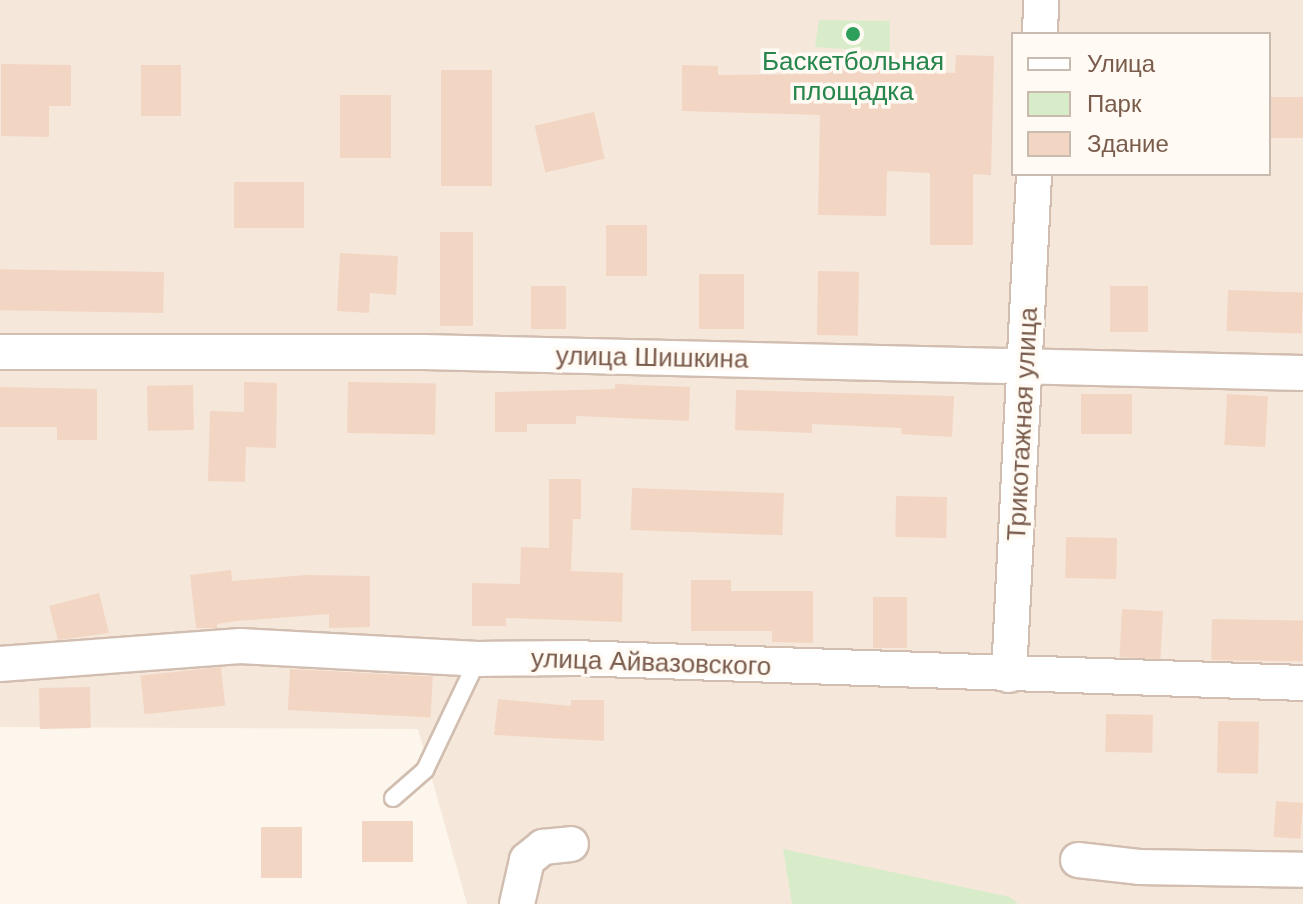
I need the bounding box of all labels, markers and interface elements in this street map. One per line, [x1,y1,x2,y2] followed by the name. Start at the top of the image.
[844,25,862,43] marker: Баскетбольная площадка
[1011,32,1271,176] legend
[762,46,944,108] place label: Баскетбольная площадка
[1087,50,1155,77] text: Улица
[1087,90,1141,117] text: Парк
[1087,130,1169,157] text: Здание
[1001,306,1045,542] street label: Трикотажная улица
[555,341,749,375] street label: улица Шишкина
[530,643,772,683] street label: улица Айвазовского

